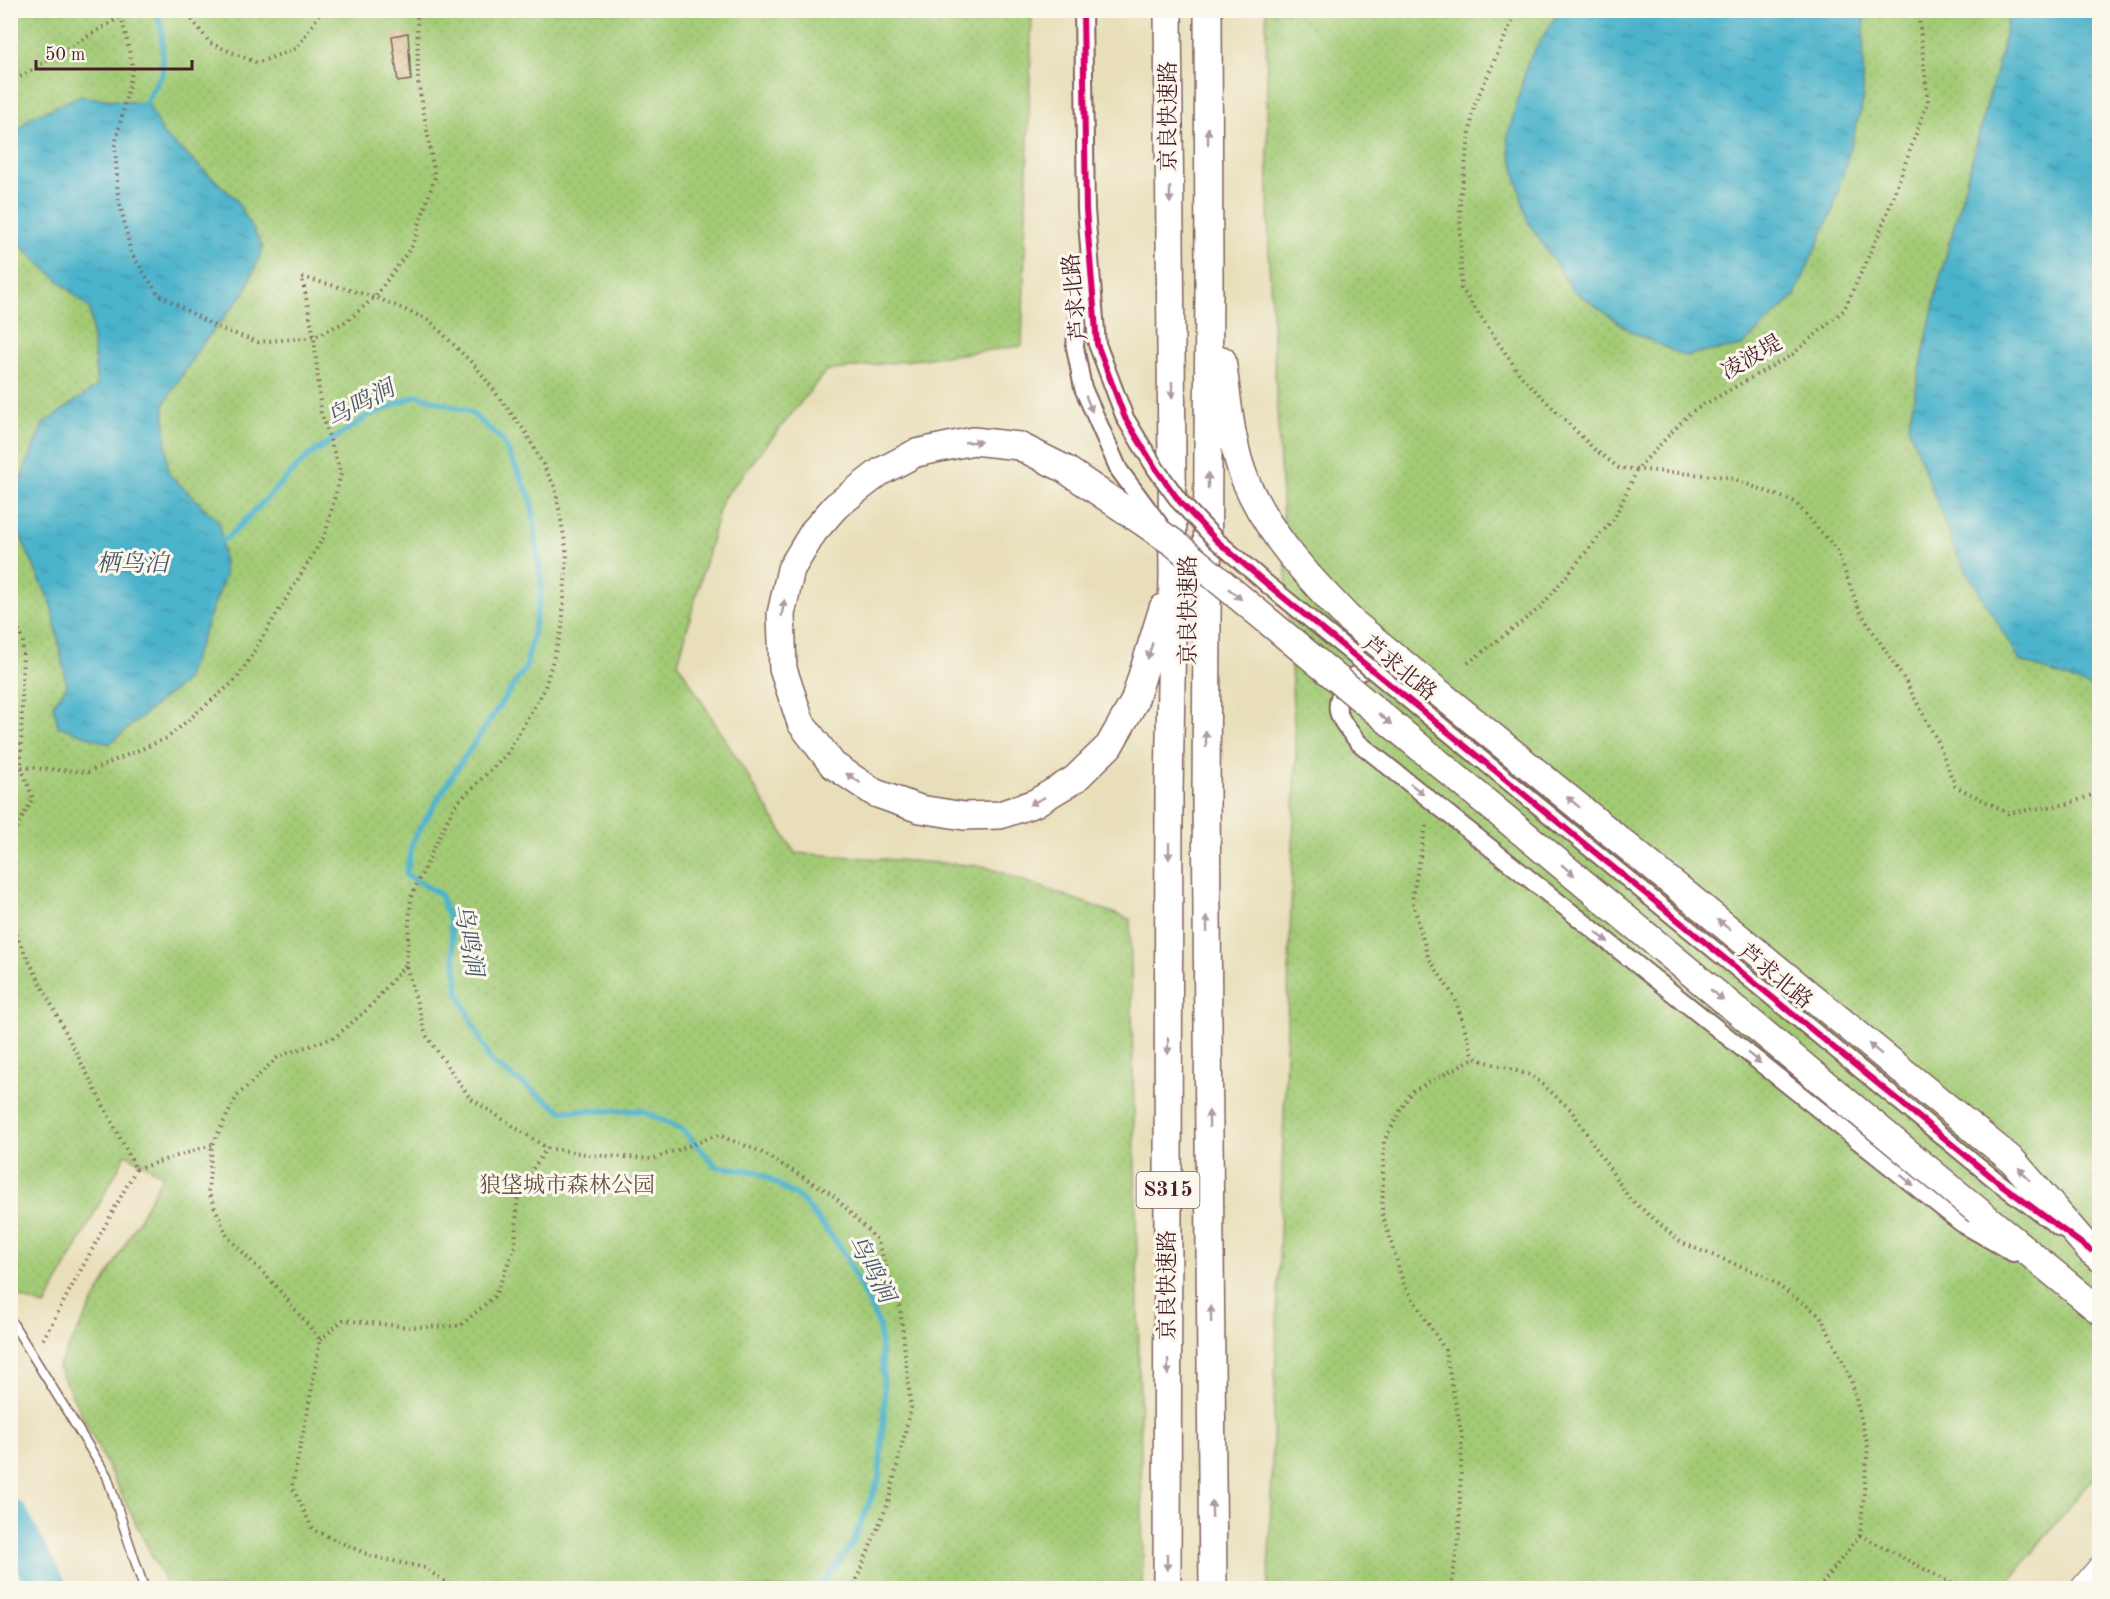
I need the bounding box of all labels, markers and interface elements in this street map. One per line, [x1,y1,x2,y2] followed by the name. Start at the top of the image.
[36,33,192,71] scale bar
[45,46,85,64] text: 50 m
[1156,61,1180,171] street label: 京良快速路
[1203,127,1213,146] one-way arrow
[1165,185,1175,204] one-way arrow
[1058,252,1092,342] street label: 芦求北路
[1717,330,1786,384] street label: 凌波堤
[322,373,402,432] water label: 鸟鸣涧
[1167,380,1176,399] one-way arrow
[1085,395,1094,413] one-way arrow
[963,438,982,447] one-way arrow
[1203,472,1213,491] one-way arrow
[96,550,171,577] water label: 栖鸟泊
[1176,555,1200,665] street label: 京良快速路
[1227,587,1242,600] one-way arrow
[779,598,788,617] one-way arrow
[1358,631,1441,705] street label: 芦求北路
[1145,642,1154,660] one-way arrow
[1377,712,1393,725] one-way arrow
[1201,730,1211,749] one-way arrow
[845,773,861,784] one-way arrow
[1409,782,1424,794] one-way arrow
[1029,796,1046,806] one-way arrow
[1565,796,1581,809] one-way arrow
[1164,841,1174,860] one-way arrow
[1560,863,1575,876] one-way arrow
[449,902,489,981] water label: 鸟鸣涧
[1202,915,1212,934] one-way arrow
[1716,919,1732,932] one-way arrow
[1594,930,1610,943] one-way arrow
[1734,939,1817,1013] street label: 芦求北路
[1710,988,1725,1000] one-way arrow
[1163,1036,1173,1055] one-way arrow
[1868,1043,1883,1055] one-way arrow
[1746,1052,1762,1065] one-way arrow
[1204,1110,1214,1129] one-way arrow
[2018,1166,2031,1182] one-way arrow
[1136,1172,1200,1208] road number: S315
[479,1173,655,1197] park label: 狼垡城市森林公园
[1899,1173,1914,1185] one-way arrow
[843,1230,902,1310] water label: 鸟鸣涧
[1155,1230,1179,1340] street label: 京良快速路
[1206,1305,1216,1324] one-way arrow
[1163,1357,1173,1376] one-way arrow
[1207,1500,1217,1519] one-way arrow
[1162,1552,1172,1571] one-way arrow

